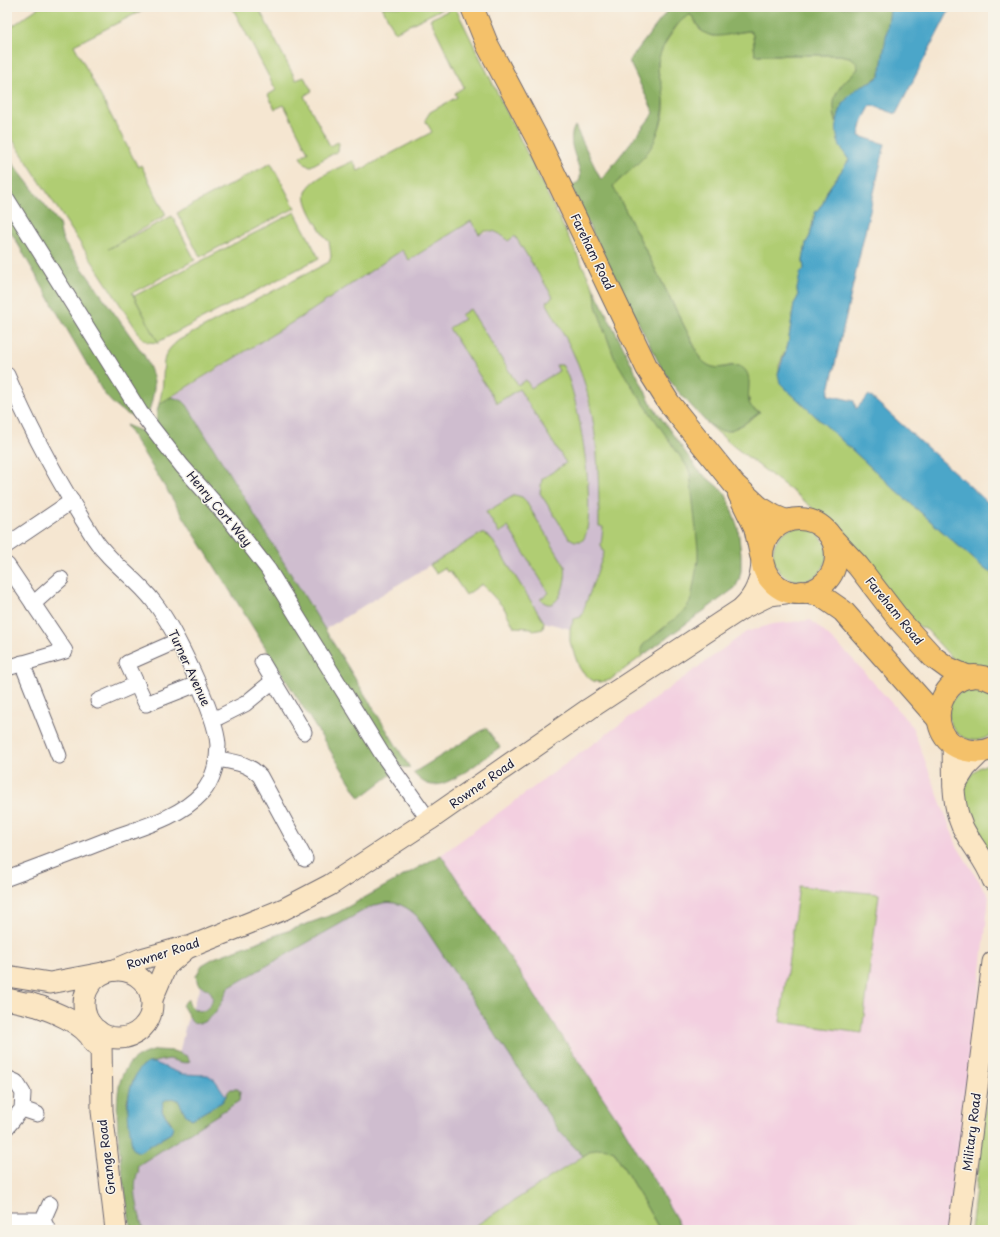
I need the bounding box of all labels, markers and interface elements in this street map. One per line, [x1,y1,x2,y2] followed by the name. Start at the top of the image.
[567,210,619,293] street label: Fareham Road
[183,467,257,550] street label: Henry Cort Way
[862,572,928,648] street label: Fareham Road
[164,626,216,709] street label: Turner Avenue
[445,754,518,812] street label: Rowner Road
[124,933,202,973] street label: Rowner Road
[957,1092,985,1172] street label: Military Road
[92,1118,120,1196] street label: Grange Road

